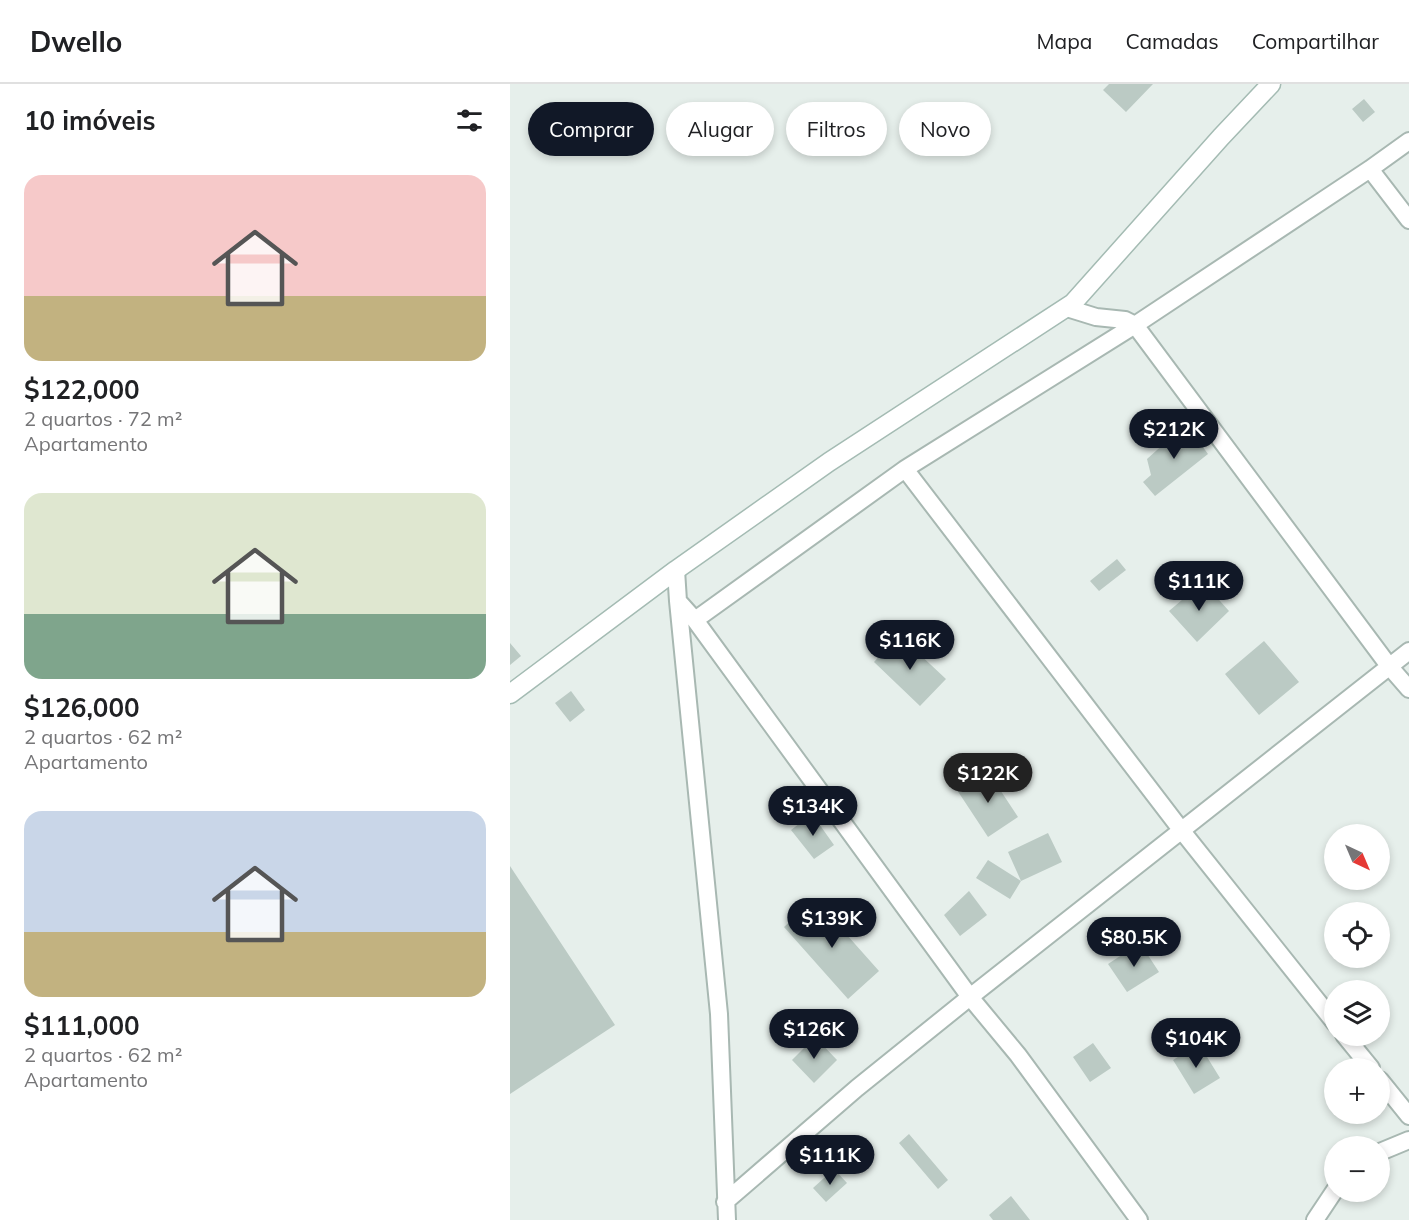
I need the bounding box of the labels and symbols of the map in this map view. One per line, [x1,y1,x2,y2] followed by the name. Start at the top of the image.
[1132,409,1216,460] pin: $212K
[1157,561,1241,612] pin: $111K
[868,620,952,671] pin: $116K
[946,753,1030,804] pin: $122K
[771,786,855,837] pin: $134K
[1324,824,1390,890] north arrow
[790,898,874,949] pin: $139K
[1085,917,1183,968] pin: $80.5K
[772,1009,856,1060] pin: $126K
[1154,1018,1238,1069] pin: $104K
[788,1135,872,1186] pin: $111K

